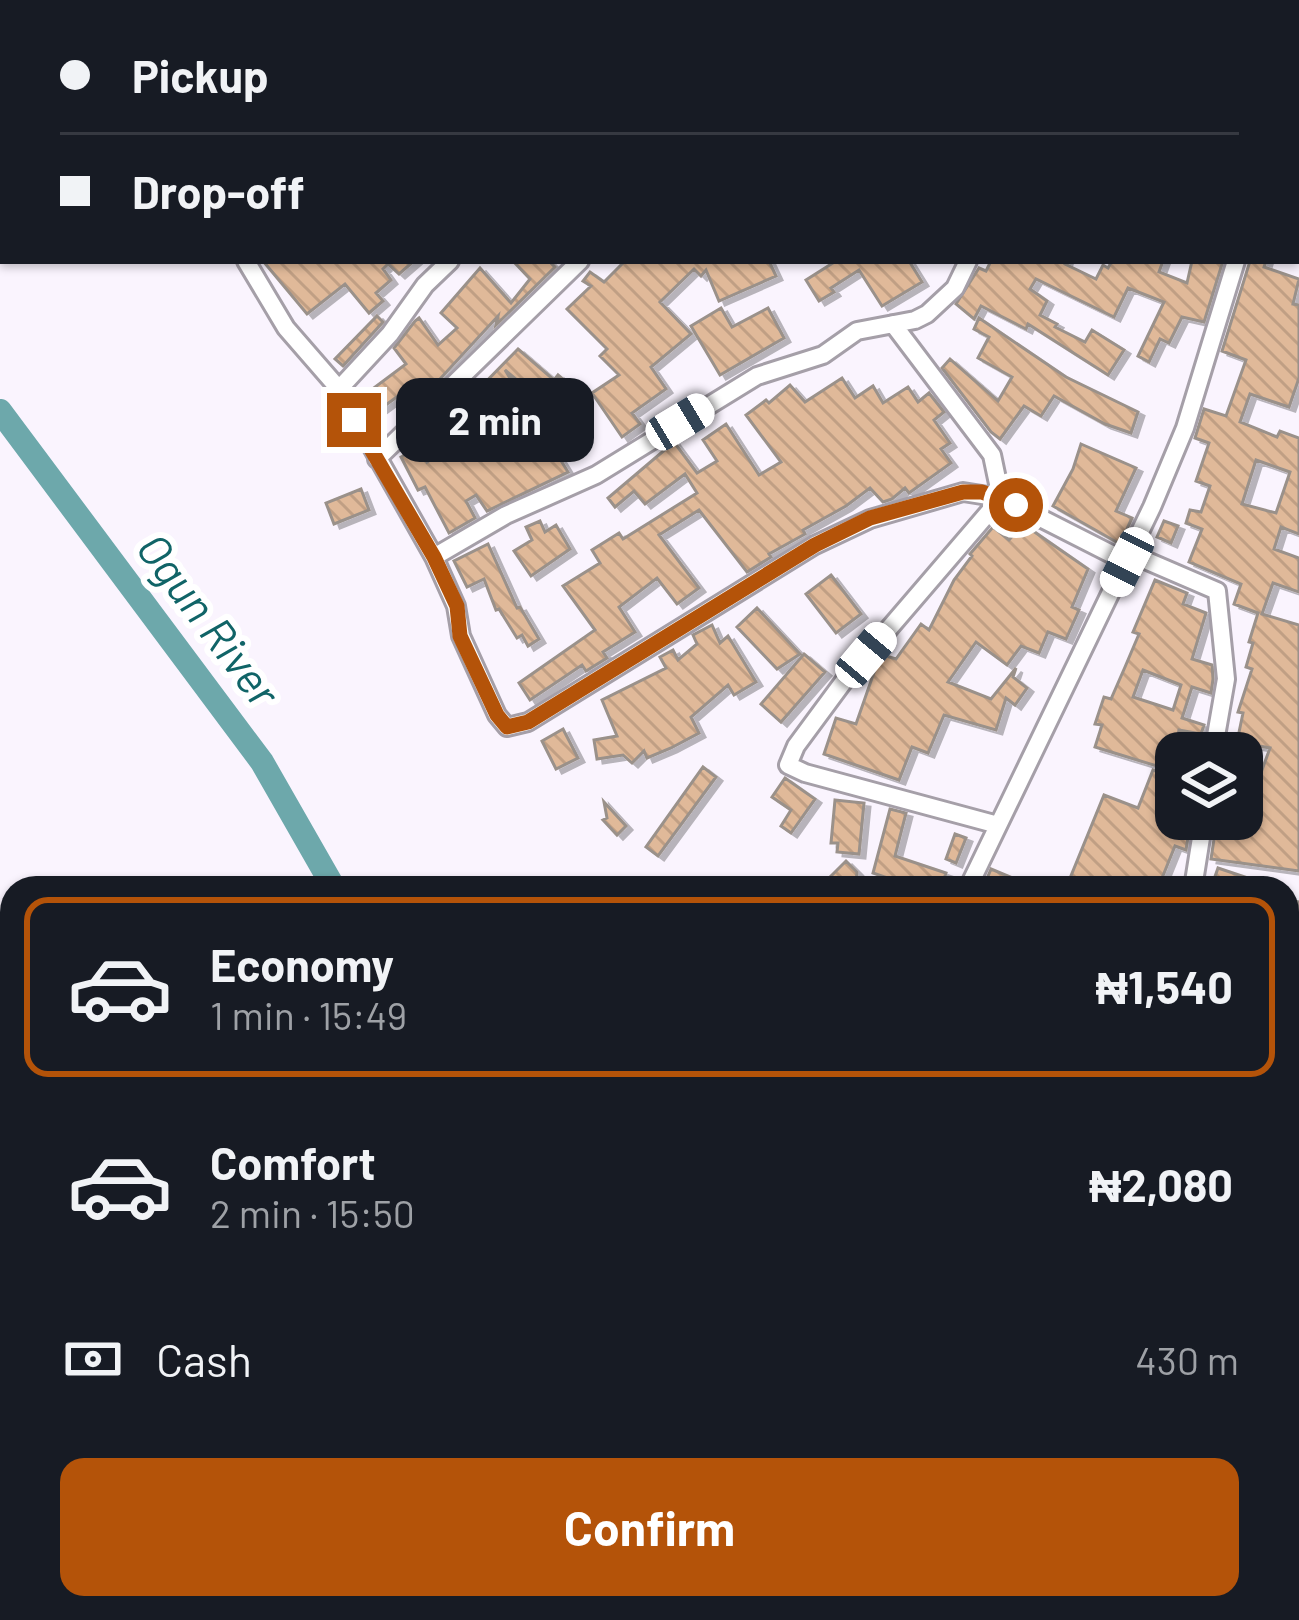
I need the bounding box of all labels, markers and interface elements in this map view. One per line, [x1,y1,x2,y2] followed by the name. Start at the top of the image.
[132,48,269,102] text: Pickup
[132,164,305,218] text: Drop-off
[396,378,594,462] callout: 2 min
[640,388,720,456] car
[327,393,381,447] route end
[448,396,542,443] text: 2 min
[989,478,1043,532] route start
[127,522,293,718] water label: Ogun River
[1095,522,1159,602] car
[829,616,903,694] car
[1155,732,1263,840] map controls
[1155,732,1263,840] button: layers
[66,933,174,1041] icon: car
[210,937,394,991] text: Economy
[1096,959,1233,1013] text: ₦1,540
[210,991,407,1038] text: 1 min · 15:49
[66,1131,174,1239] icon: car
[210,1135,376,1189] text: Comfort
[1089,1157,1233,1211] text: ₦2,080
[210,1189,415,1236] text: 2 min · 15:50
[60,1326,126,1392] icon: cash
[156,1332,252,1386] text: Cash
[1135,1336,1239,1383] text: 430 m
[60,1458,1239,1596] button: Confirm

